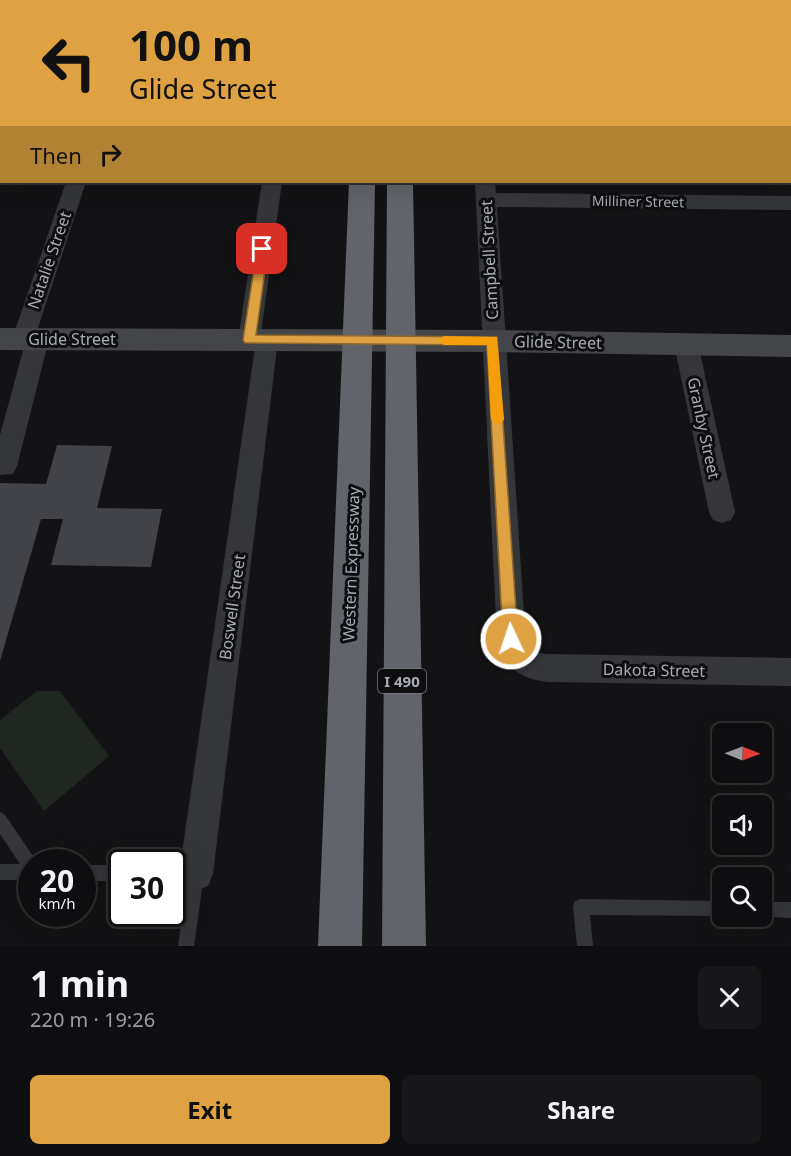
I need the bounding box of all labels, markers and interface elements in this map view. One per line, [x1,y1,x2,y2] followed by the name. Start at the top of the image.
[129,16,253,73] text: 100 m
[30,24,108,102] icon: left
[129,70,277,107] text: Glide Street
[94,138,127,171] icon: right
[30,140,82,170] text: Then
[592,191,684,211] street label: Milliner Street
[475,199,503,320] street label: Campbell Street
[22,208,76,312] street label: Natalie Street
[236,223,287,274] pin
[245,232,278,265] icon: arrive
[28,328,116,350] street label: Glide Street
[514,330,602,354] street label: Glide Street
[683,375,726,481] street label: Granby Street
[337,486,365,641] street label: Western Expressway
[214,553,250,661] street label: Boswell Street
[479,607,543,671] position arrow
[603,658,706,682] street label: Dakota Street
[378,669,426,693] road number: I 490
[712,723,772,783] north arrow
[712,723,772,927] map controls
[712,795,772,855] button: sound
[108,849,186,927] speed limit sign: 30
[40,860,74,901] text: 20
[712,867,772,927] button: search
[39,893,75,913] text: km/h
[30,959,129,1008] text: 1 min
[698,966,761,1029] button: close
[30,1006,155,1033] text: 220 m · 19:26
[30,1075,390,1144] button: Exit
[402,1075,761,1144] button: Share

